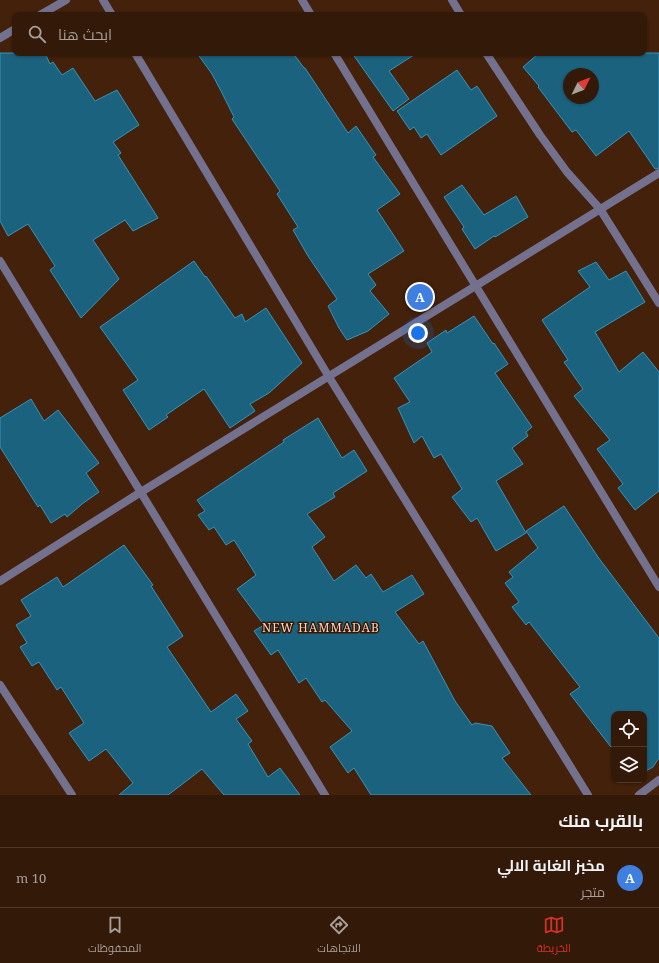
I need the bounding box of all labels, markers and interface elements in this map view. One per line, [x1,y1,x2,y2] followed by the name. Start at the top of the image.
[12,12,647,56] search box
[26,23,48,45] icon: search
[58,24,112,44] text: ابحث هنا
[563,68,599,104] north arrow
[407,282,433,312] pin: A
[408,323,428,343] your location
[262,619,380,636] district label: NEW HAMMADAB
[611,711,647,783] map controls
[611,711,647,747] button: locate
[611,747,647,783] button: layers
[558,809,643,832] text: بالقرب منك
[497,855,605,875] text: مخبز الغابة الالي
[16,869,46,887] text: 10 m
[625,869,635,887] text: A
[581,883,605,901] text: متجر
[88,914,141,958] tab: المحفوظات
[317,914,361,958] tab: الاتجاهات
[537,914,571,958] tab: الخريطة

